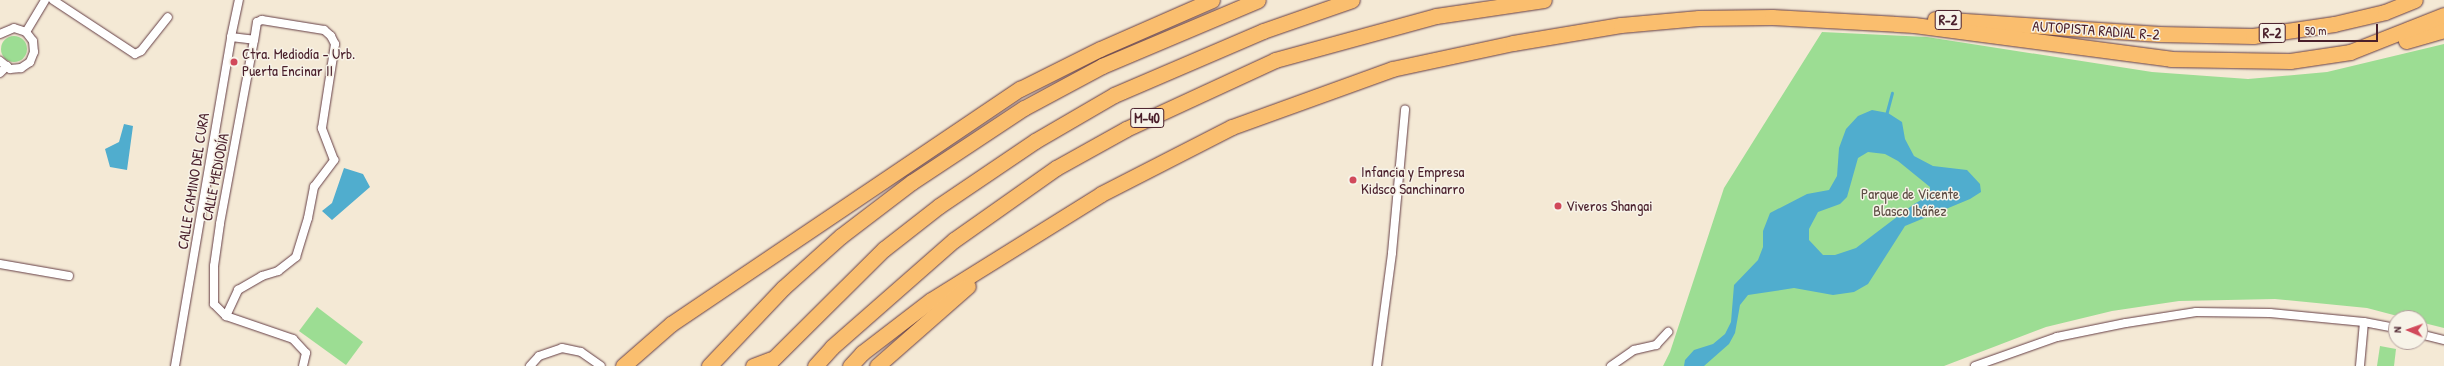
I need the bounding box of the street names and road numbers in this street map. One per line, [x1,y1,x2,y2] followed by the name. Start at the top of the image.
[1934,8,1962,32] road number: R-2
[2032,17,2160,43] street label: AUTOPISTA RADIAL R-2
[2258,21,2286,45] road number: R-2
[1130,106,1164,130] road number: M-40
[173,111,213,251] street label: CALLE CAMINO DEL CURA
[198,131,232,223] street label: CALLE MEDIODÍA

